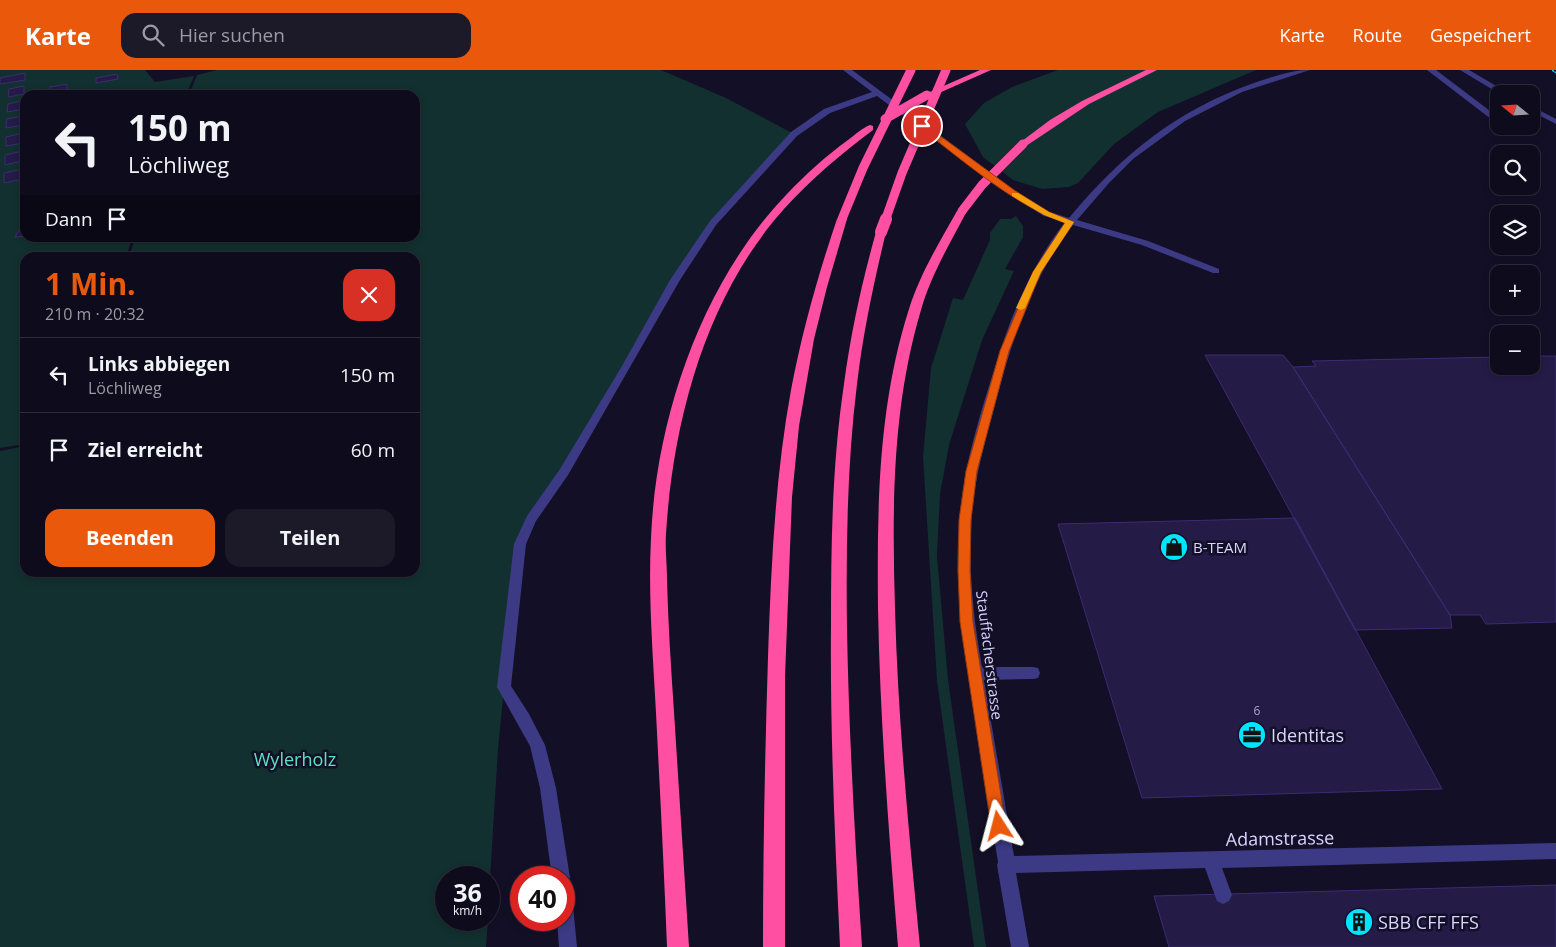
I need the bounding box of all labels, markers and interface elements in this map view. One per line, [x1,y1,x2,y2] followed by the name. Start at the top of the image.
[121,13,471,58] search box
[25,19,91,52] text: Karte
[139,21,167,49] icon: search
[179,22,285,48] text: Hier suchen
[1280,23,1325,47] text: Karte
[1353,23,1402,47] text: Route
[1430,23,1531,47] text: Gespeichert
[1490,85,1540,135] north arrow
[1490,85,1540,375] map controls
[128,104,232,151] text: 150 m
[901,105,943,147] pin
[45,110,110,175] icon: left
[908,112,936,140] icon: arrive
[1490,145,1540,195] button: search
[128,149,229,179] text: Löchliweg
[103,205,131,233] icon: arrive
[1490,205,1540,255] button: layers
[45,206,93,232] text: Dann
[45,263,136,304] text: 1 Min.
[1490,265,1540,315] button: +
[343,269,395,321] button: close
[45,303,145,325] text: 210 m · 20:32
[1490,325,1540,375] button: −
[88,351,230,377] text: Links abbiegen
[45,361,73,389] icon: left
[340,362,395,388] text: 150 m
[88,377,162,399] text: Löchliweg
[45,436,73,464] icon: arrive
[88,437,203,463] text: Ziel erreicht
[351,437,395,463] text: 60 m
[45,509,215,567] button: Beenden
[225,509,395,567] button: Teilen
[1159,532,1189,562] shop icon: B-TEAM
[1193,537,1247,557] place label: B-TEAM
[972,589,1008,721] street label: Stauffacherstrasse
[1254,702,1261,719] house number: 6
[1237,720,1267,750] office icon: Identitas
[1271,723,1344,747] place label: Identitas
[254,747,336,771] park label: Wylerholz
[972,799,1024,851] position arrow
[1225,825,1335,851] street label: Adamstrasse
[510,866,575,931] speed limit sign: 40
[453,875,482,909] text: 36
[453,902,482,919] text: km/h
[1344,907,1374,937] building icon: SBB CFF FFS
[1378,910,1479,934] place label: SBB CFF FFS

